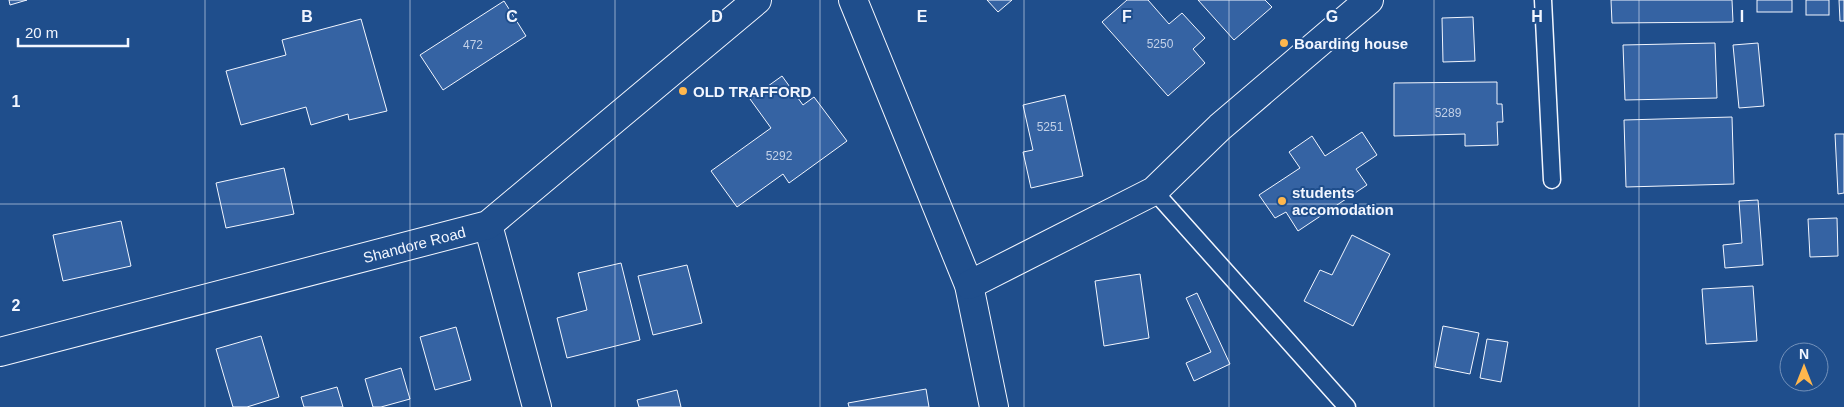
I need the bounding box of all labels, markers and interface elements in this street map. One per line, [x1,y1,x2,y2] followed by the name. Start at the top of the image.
[301,8,313,25] text: B
[506,8,518,25] text: C
[711,8,723,25] text: D
[917,8,928,25] text: E
[1122,8,1132,25] text: F
[1326,8,1338,25] text: G
[1531,8,1543,25] text: H
[1740,8,1744,25] text: I
[18,15,128,47] scale bar
[25,24,58,41] text: 20 m
[1294,35,1408,52] place label: Boarding house
[1147,37,1174,51] house number: 5250
[1278,37,1290,49] marker: Boarding house
[463,38,483,52] house number: 472
[693,83,811,100] place label: OLD TRAFFORD
[677,85,689,97] marker: OLD TRAFFORD
[12,93,21,110] text: 1
[1435,106,1462,120] house number: 5289
[1037,120,1064,134] house number: 5251
[766,149,793,163] house number: 5292
[1292,184,1394,218] place label: students accomodation
[1276,195,1288,207] marker: students accomodation
[361,223,467,266] street label: Shandore Road
[12,297,21,314] text: 2
[1779,342,1829,392] north arrow
[1799,346,1809,362] text: N

